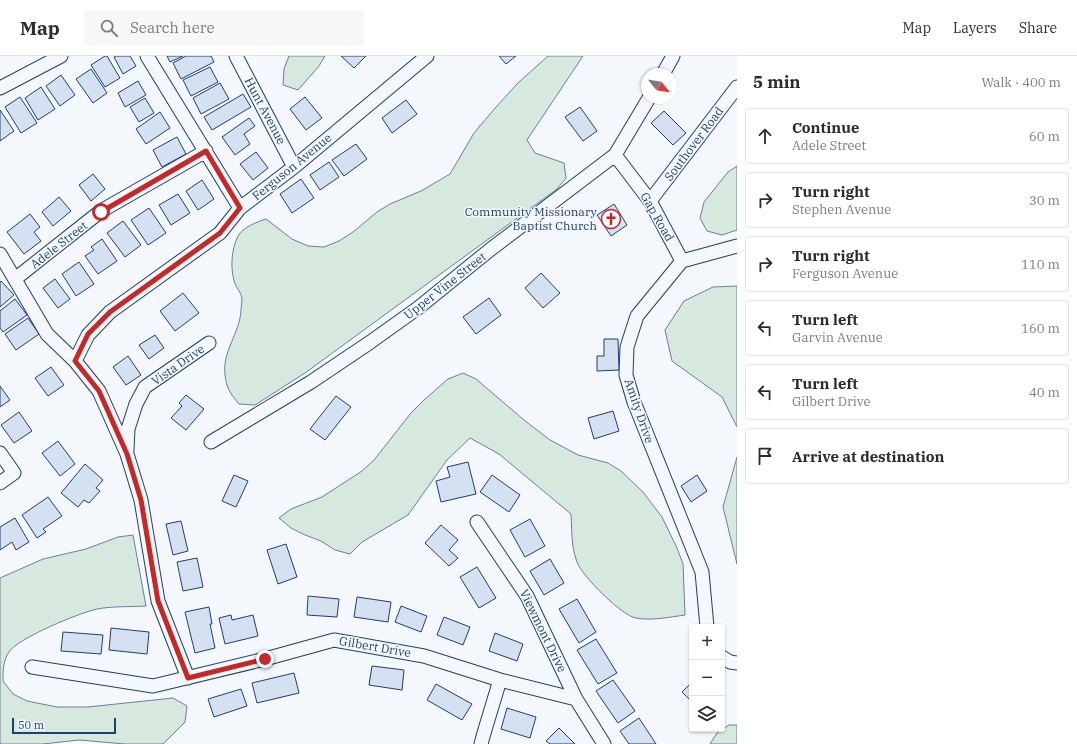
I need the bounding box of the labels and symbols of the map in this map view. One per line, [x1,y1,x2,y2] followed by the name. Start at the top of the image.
[641,68,677,104] north arrow
[242,75,289,147] street label: Hunt Avenue
[661,104,726,184] street label: Southover Road
[249,130,334,203] street label: Ferguson Avenue
[637,190,677,244] street label: Gap Road
[92,203,110,221] route start
[465,204,598,233] place label: Community Missionary Baptist Church
[600,208,622,230] church icon: Community Missionary Baptist Church
[27,218,90,272] street label: Adele Street
[401,249,489,322] street label: Upper Vine Street
[148,341,207,388] street label: Vista Drive
[621,377,657,445] street label: Amity Drive
[517,587,570,675] street label: Viewmont Drive
[338,633,412,660] street label: Gilbert Drive
[256,650,274,668] route end
[12,716,116,735] scale bar

